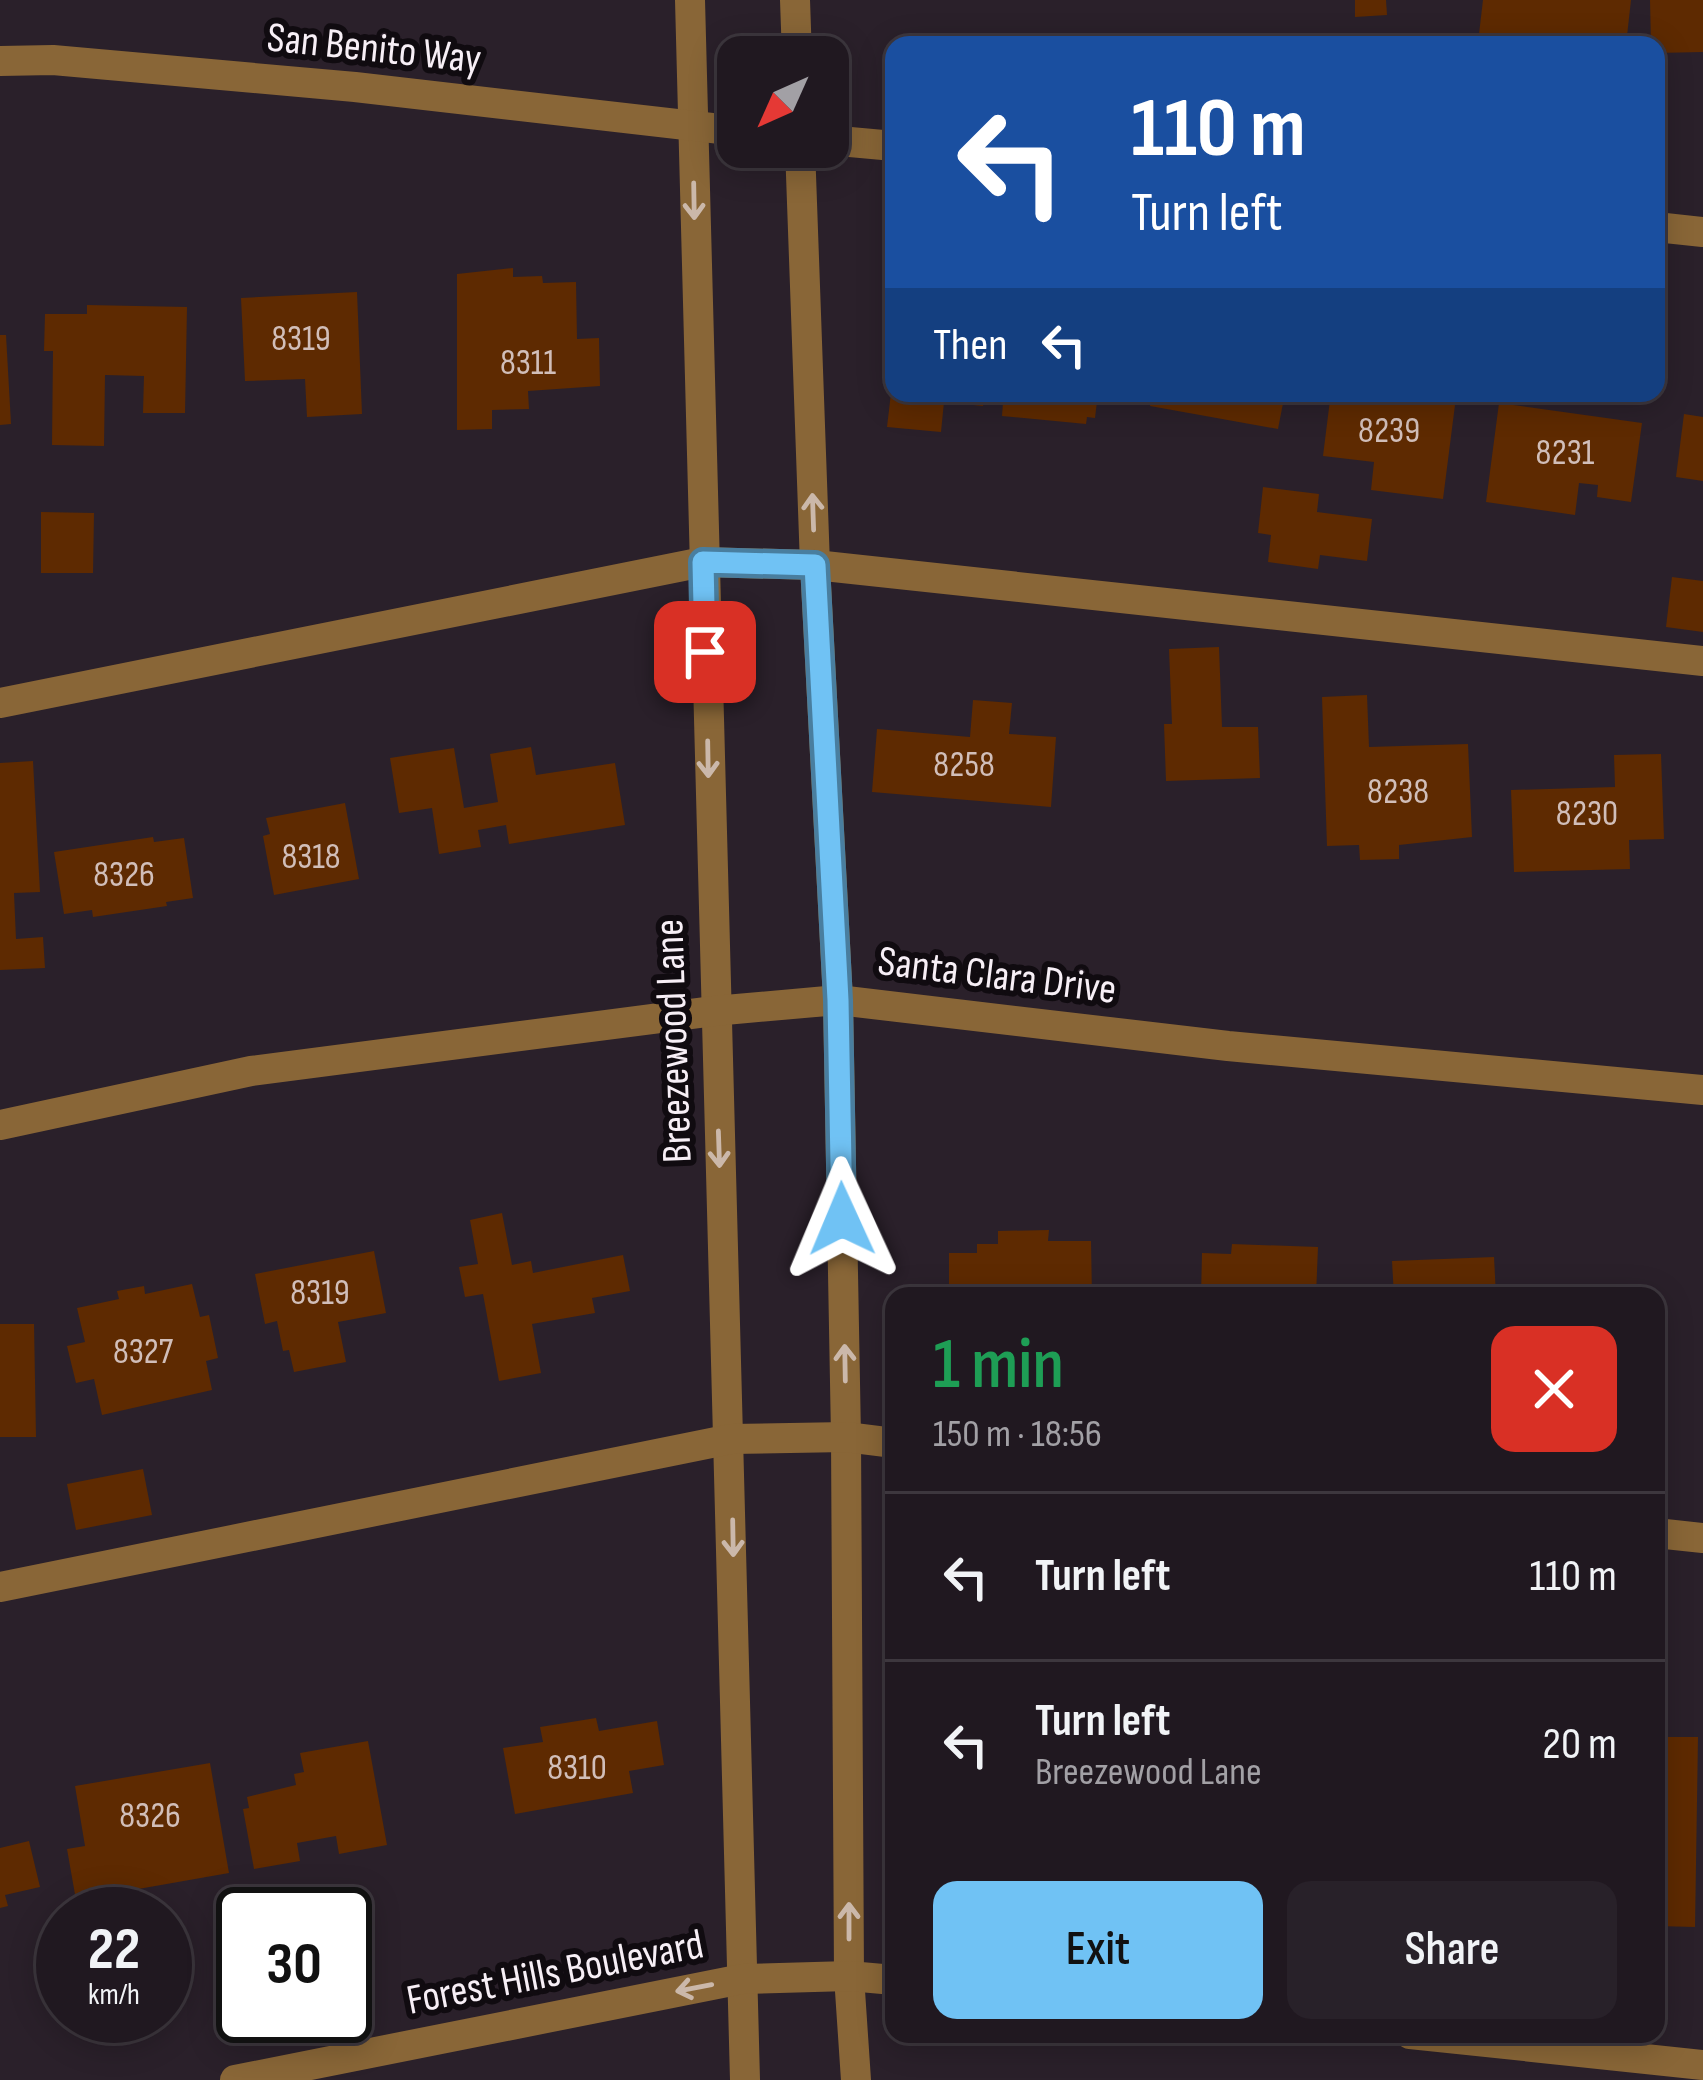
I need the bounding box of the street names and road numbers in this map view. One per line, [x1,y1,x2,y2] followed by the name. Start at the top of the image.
[264,12,484,86] street label: San Benito Way
[644,918,704,1164] street label: Breezewood Lane
[875,936,1119,1016] street label: Santa Clara Drive
[402,1919,708,2027] street label: Forest Hills Boulevard

